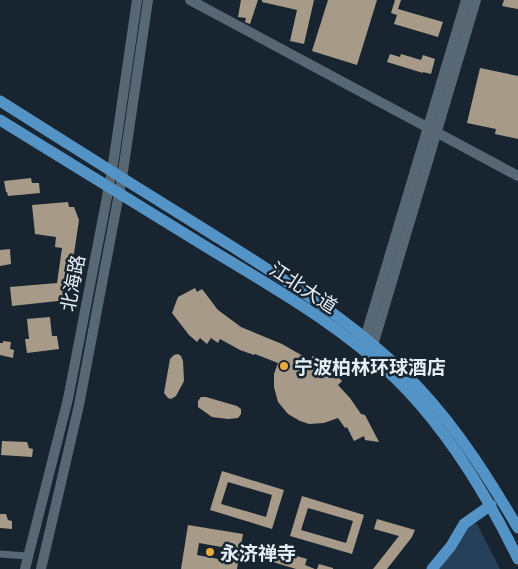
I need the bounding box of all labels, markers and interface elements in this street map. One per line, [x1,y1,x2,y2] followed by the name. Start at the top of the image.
[52,252,92,314] street label: 北海路
[264,254,344,320] street label: 江北大道
[294,352,446,381] place label: 宁波柏林环球酒店
[278,360,290,372] marker: 宁波柏林环球酒店
[220,538,296,567] place label: 永济禅寺
[204,546,216,558] marker: 永济禅寺

